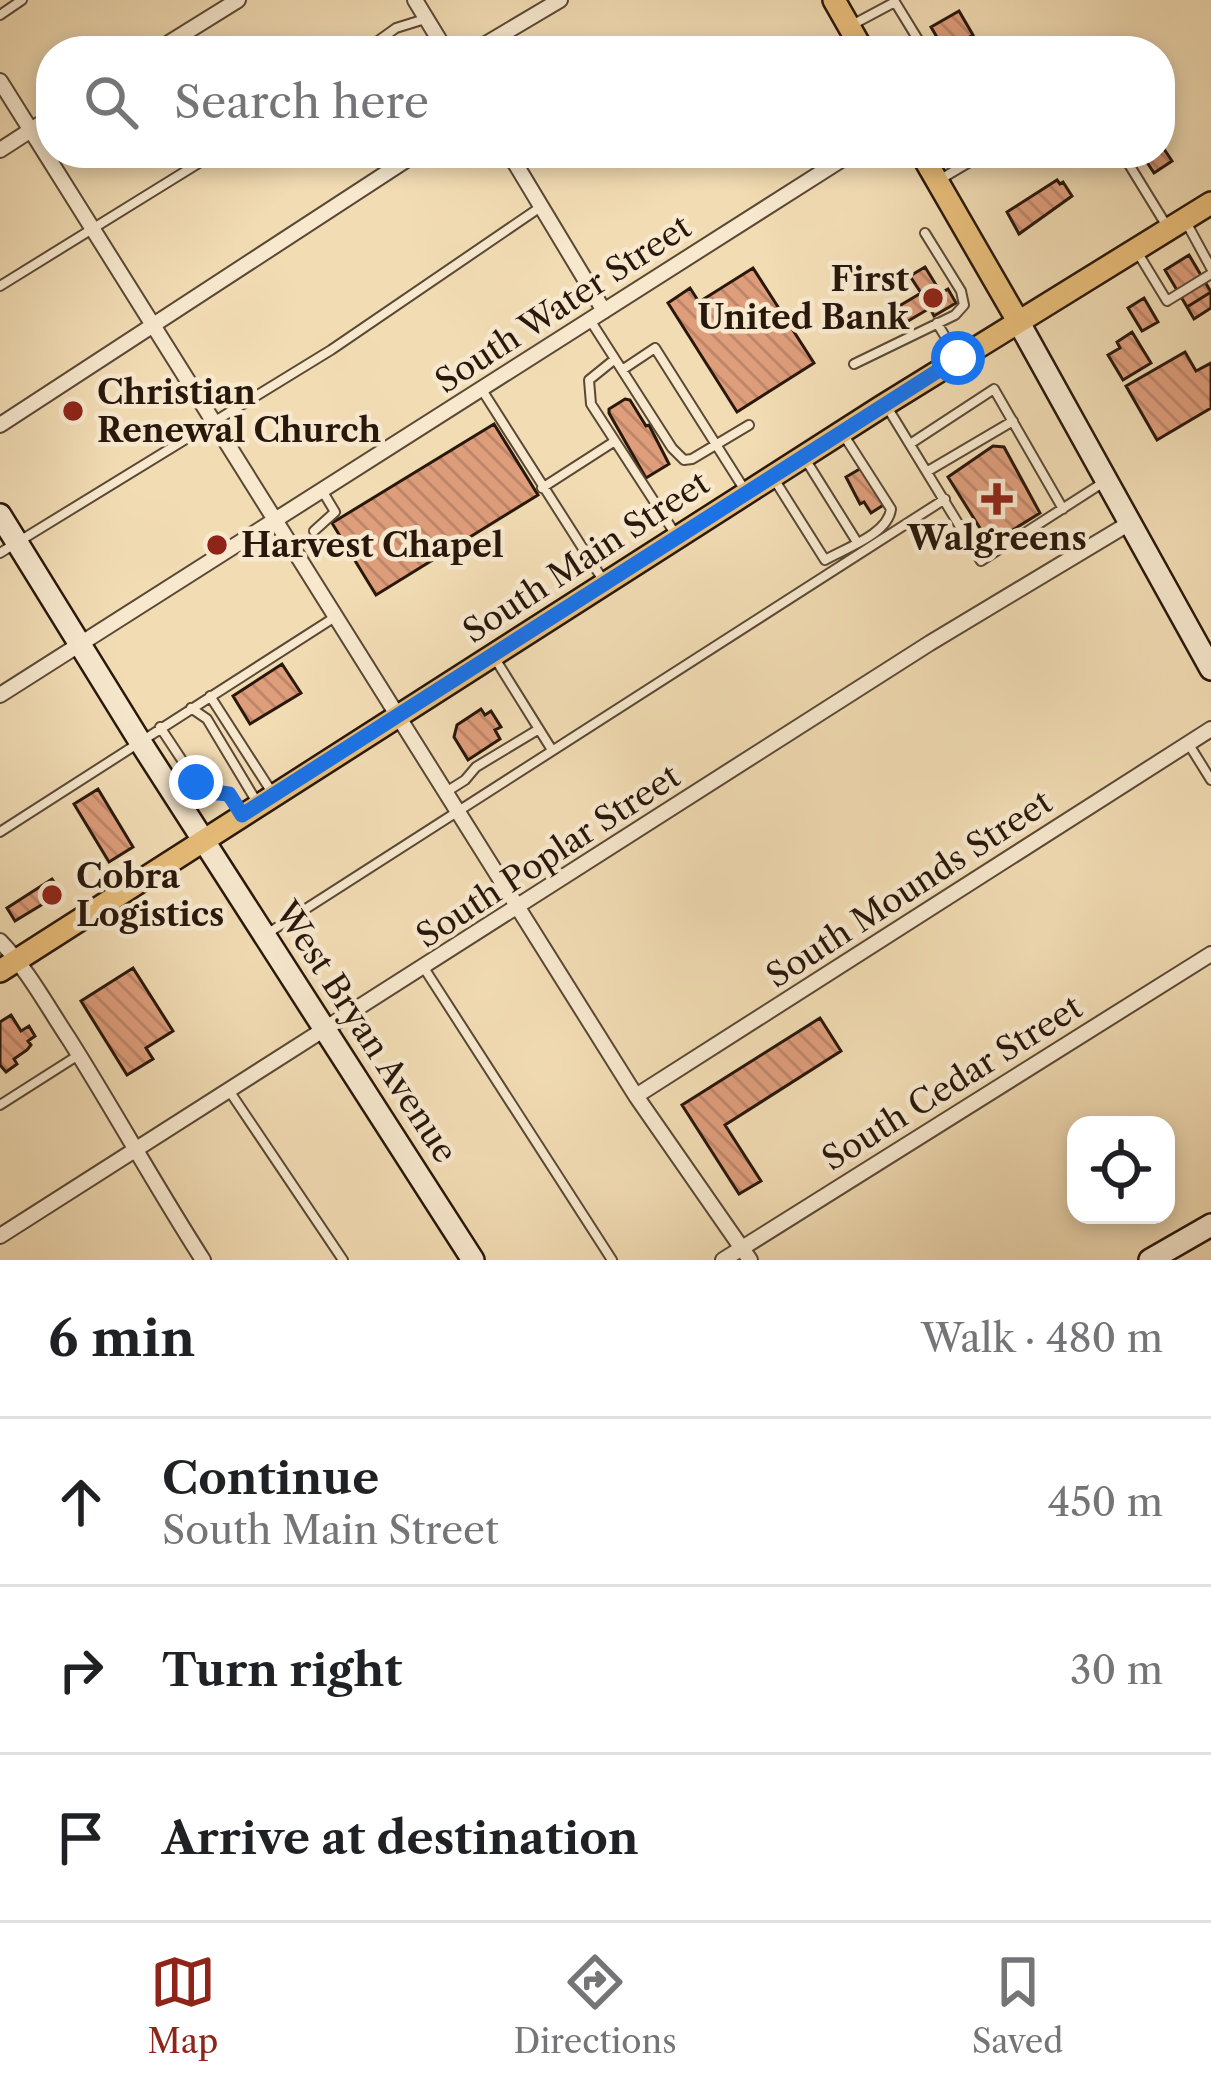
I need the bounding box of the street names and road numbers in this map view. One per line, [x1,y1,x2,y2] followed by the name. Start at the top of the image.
[427,206,699,402] street label: South Water Street
[455,462,717,652] street label: South Main Street
[409,755,688,956] street label: South Poplar Street
[759,781,1060,997] street label: South Mounds Street
[266,893,466,1170] street label: West Bryan Avenue
[815,986,1090,1179] street label: South Cedar Street

